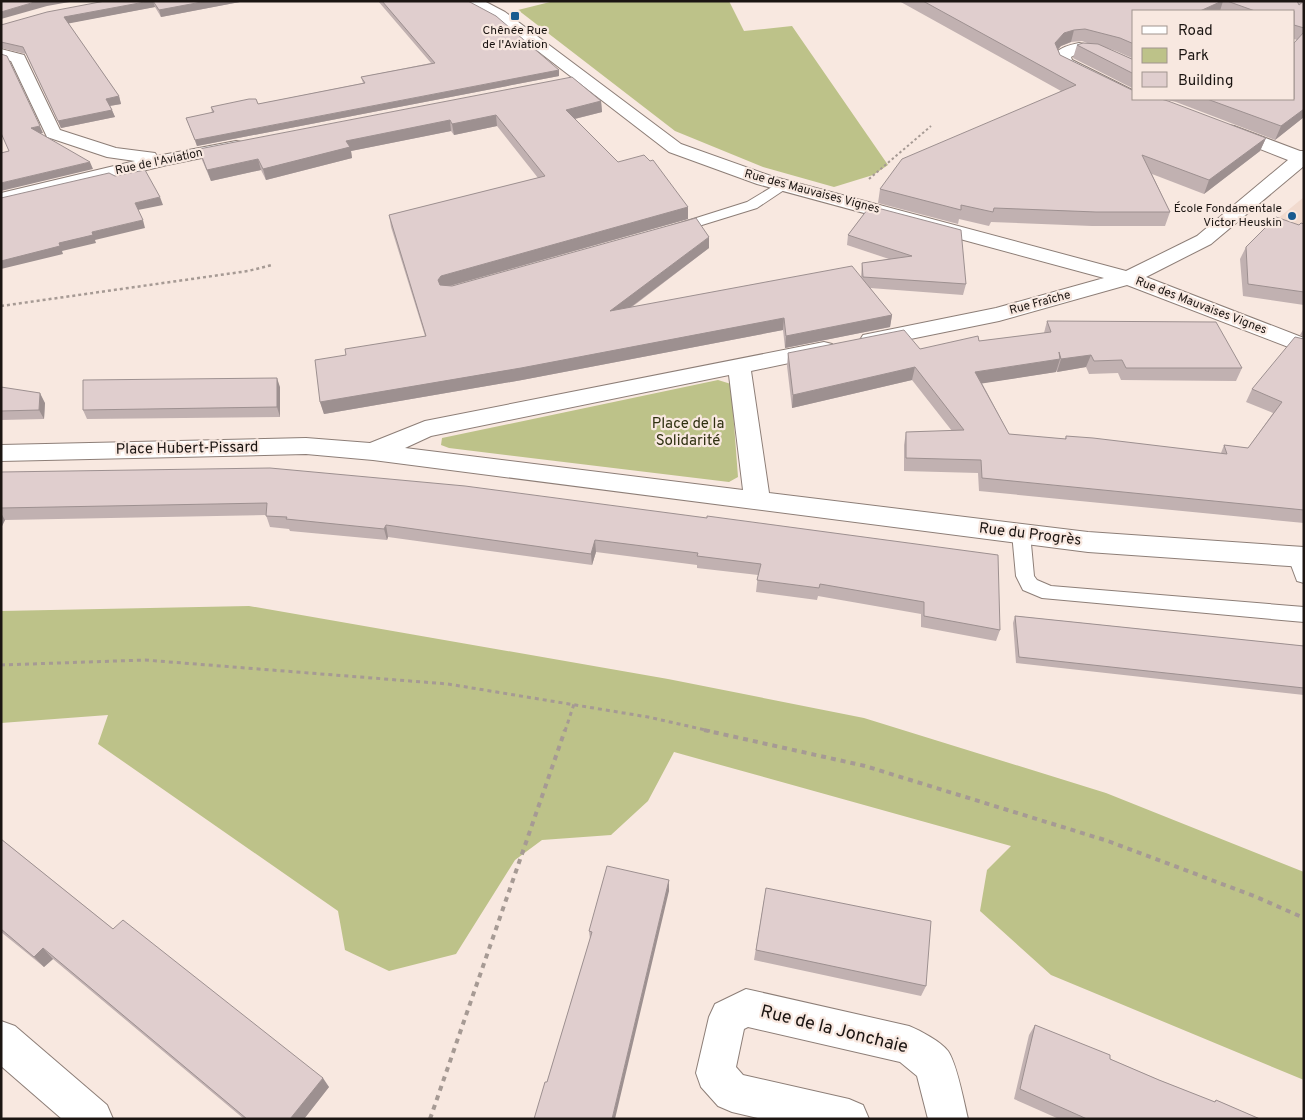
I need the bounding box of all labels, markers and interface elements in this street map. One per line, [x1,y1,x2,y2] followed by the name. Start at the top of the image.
[509,10,521,22] marker: Chênée Rue de l'Aviation
[1132,10,1295,100] legend
[1178,22,1213,41] text: Road
[482,23,548,53] place label: Chênée Rue de l'Aviation
[1178,47,1209,66] text: Park
[1178,72,1233,91] text: Building
[114,145,204,179] street label: Rue de l'Aviation
[743,166,881,218] street label: Rue des Mauvaises Vignes
[1174,201,1282,231] place label: École Fondamentale Victor Heuskin
[1286,210,1298,222] marker: École Fondamentale Victor Heuskin
[1133,274,1269,338] street label: Rue des Mauvaises Vignes
[1008,287,1072,319] street label: Rue Fraîche
[652,415,724,451] park label: Place de la Solidarité
[116,438,258,460] street label: Place Hubert-Pissard
[978,519,1082,551] street label: Rue du Progrès
[758,1001,910,1059] street label: Rue de la Jonchaie

